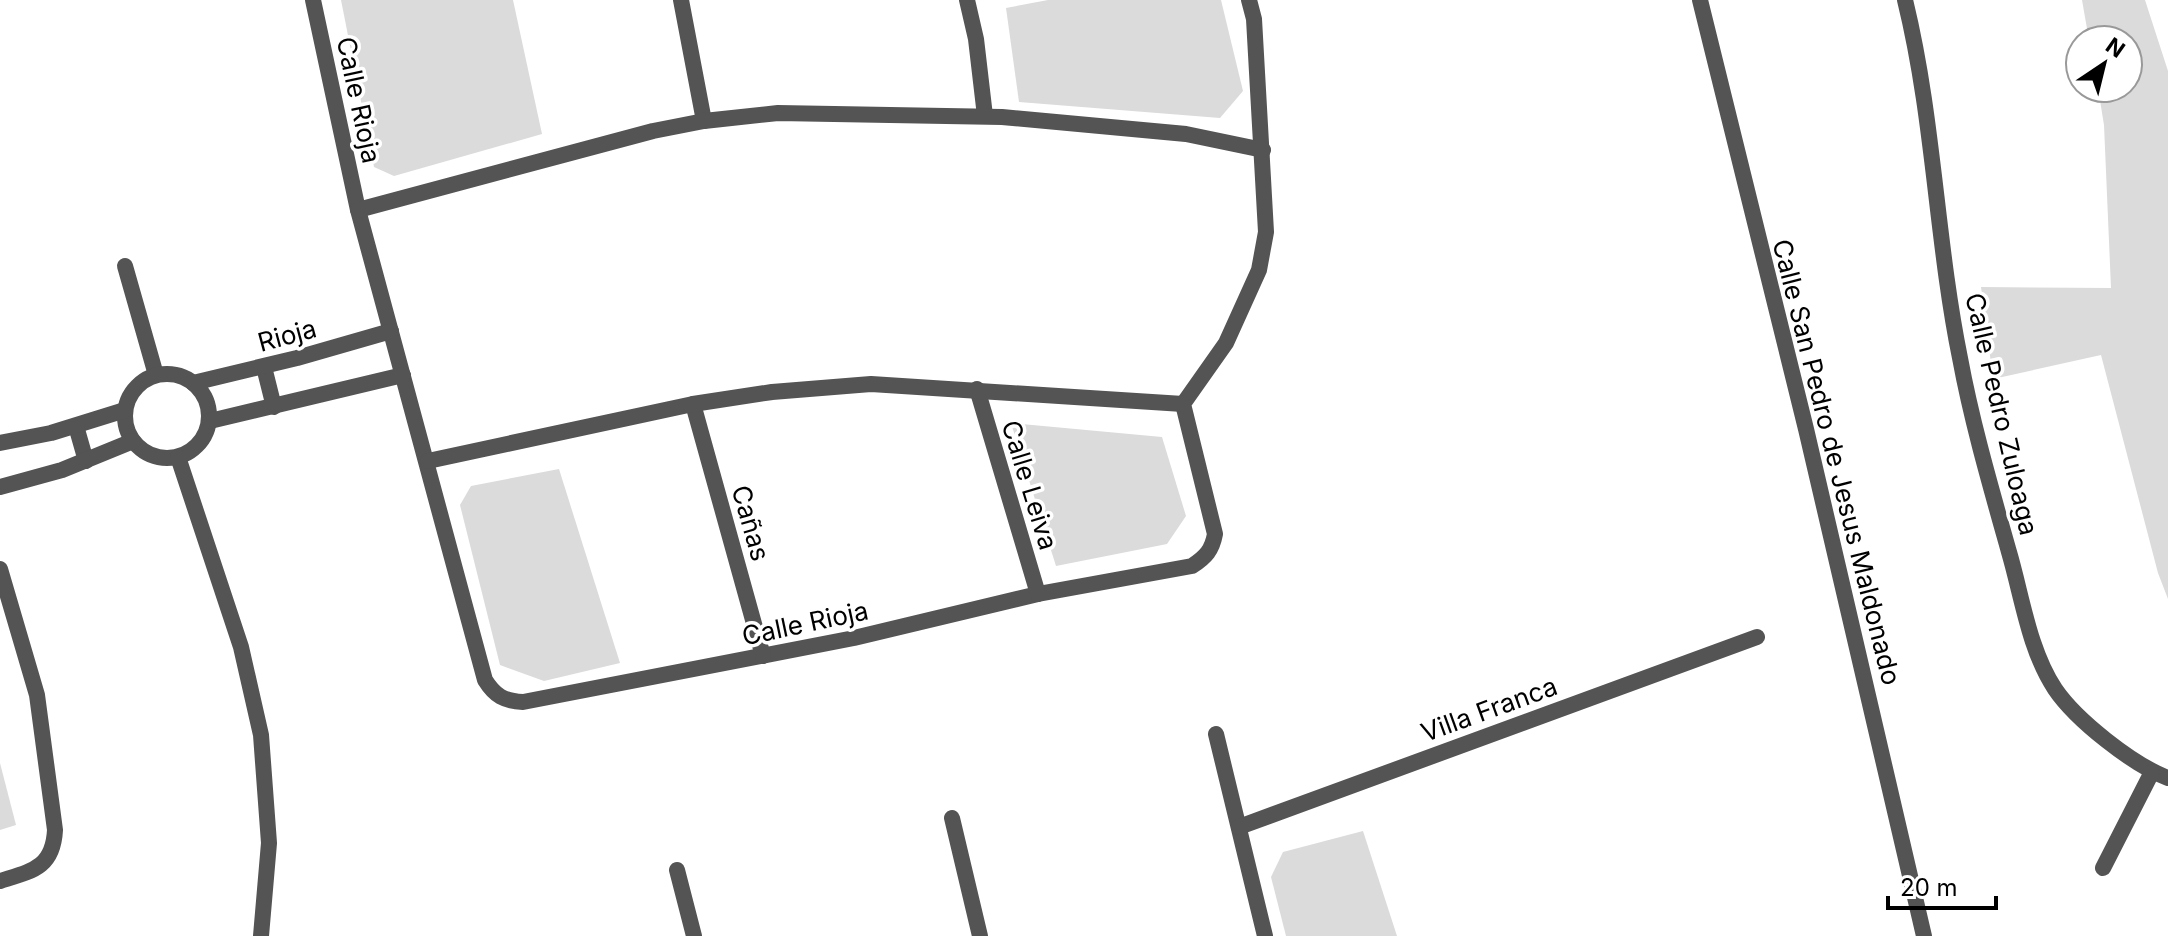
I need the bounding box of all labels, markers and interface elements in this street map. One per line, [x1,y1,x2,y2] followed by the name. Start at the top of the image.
[2064,24,2144,104] north arrow
[2101,32,2130,63] text: N
[331,34,387,166] street label: Calle Rioja
[1767,236,1907,688] street label: Calle San Pedro de Jesus Maldonado
[1959,290,2045,538] street label: Calle Pedro Zuloaga
[254,312,320,358] street label: Rioja
[996,416,1064,554] street label: Calle Leiva
[725,482,777,564] street label: Cañas
[739,595,871,651] street label: Calle Rioja
[1417,670,1561,748] street label: Villa Franca
[1888,860,1996,910] scale bar
[1900,873,1958,902] text: 20 m

